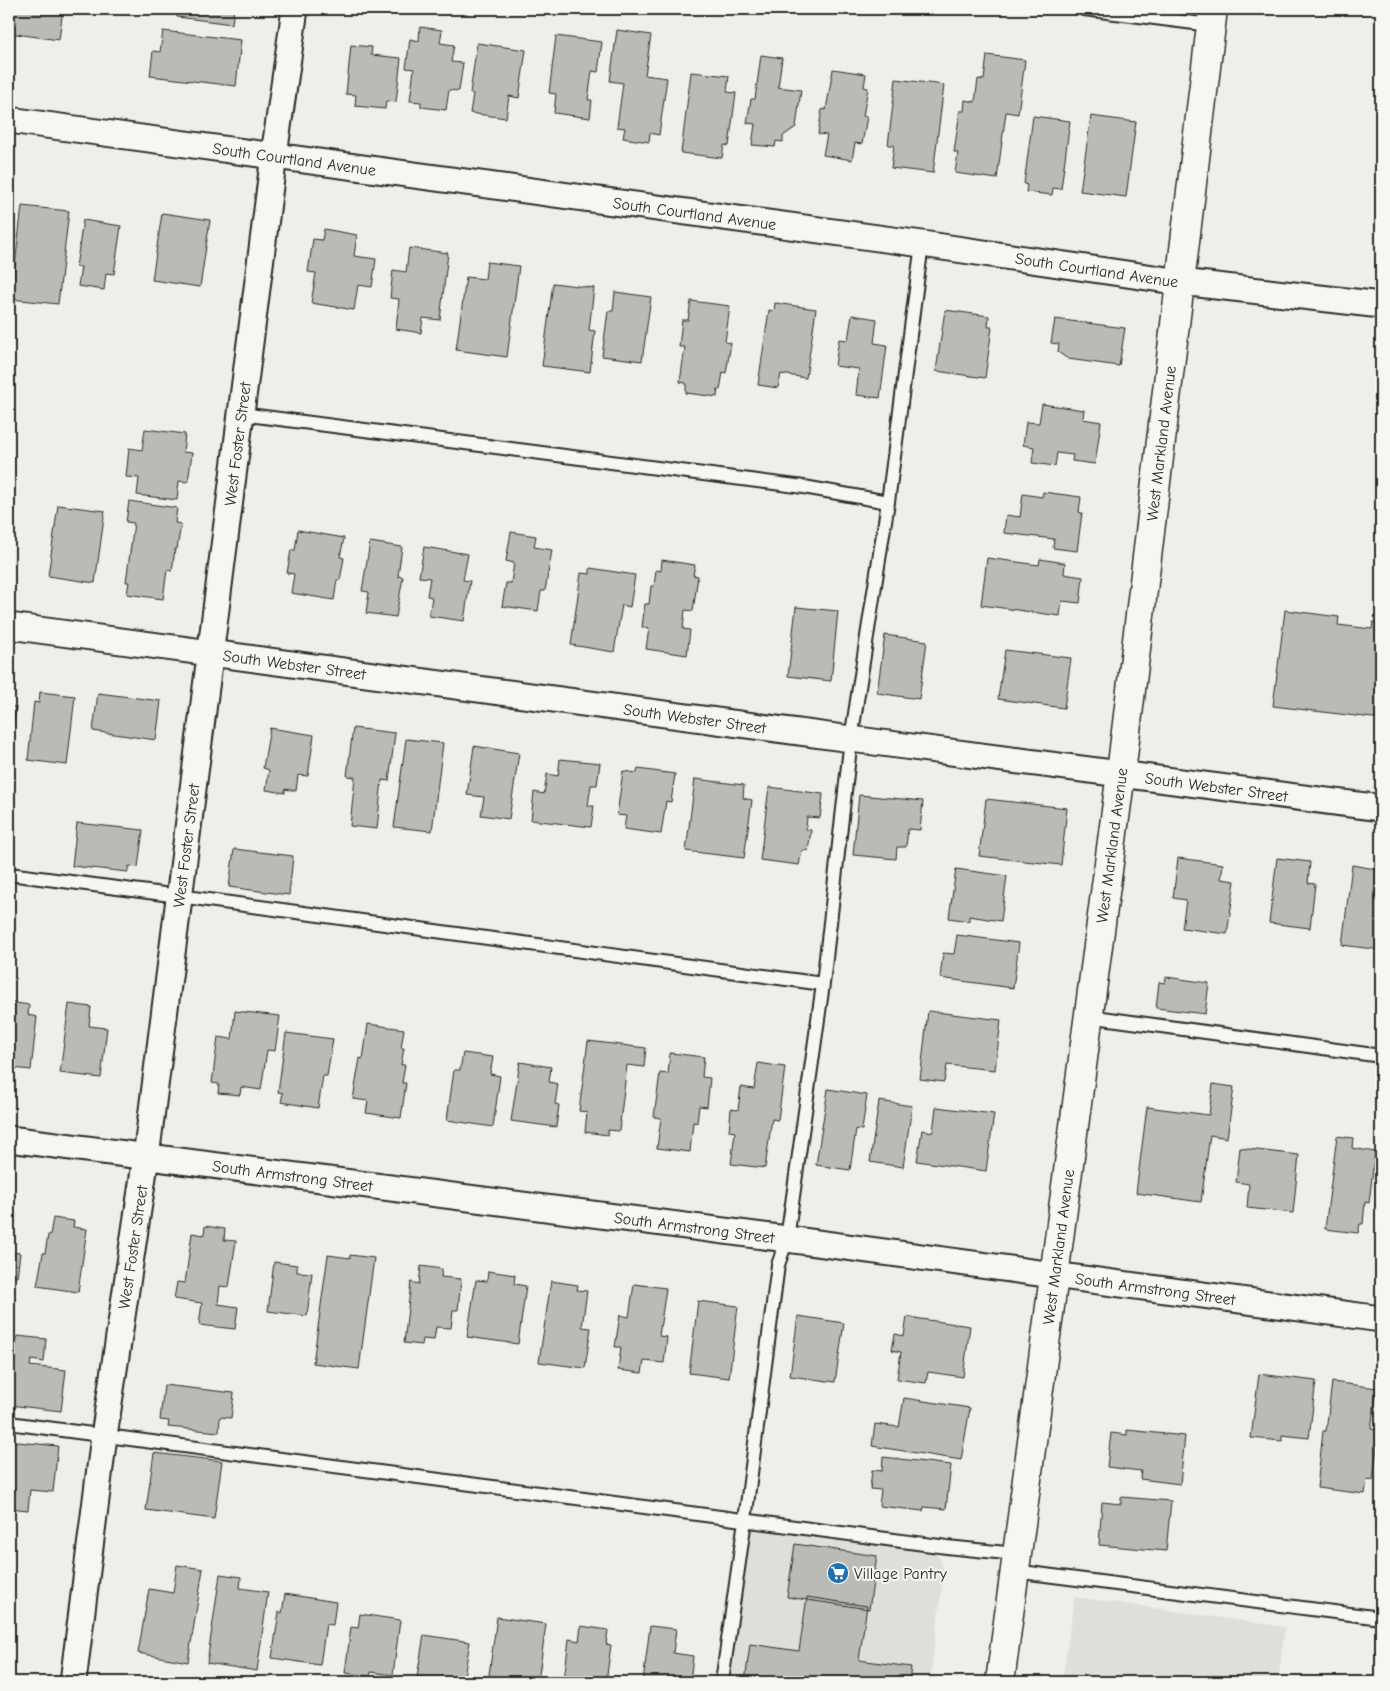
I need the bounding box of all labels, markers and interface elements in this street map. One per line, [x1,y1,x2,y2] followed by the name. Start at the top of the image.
[211,140,377,180] street label: South Courtland Avenue
[612,194,777,234] street label: South Courtland Avenue
[1014,250,1179,291] street label: South Courtland Avenue
[1143,365,1180,522] street label: West Markland Avenue
[221,381,255,507] street label: West Foster Street
[222,647,367,684] street label: South Webster Street
[622,701,768,738] street label: South Webster Street
[1093,767,1132,924] street label: West Markland Avenue
[1144,769,1289,806] street label: South Webster Street
[170,782,204,909] street label: West Foster Street
[211,1157,374,1196] street label: South Armstrong Street
[1040,1168,1078,1326] street label: West Markland Avenue
[115,1184,152,1310] street label: West Foster Street
[613,1209,776,1247] street label: South Armstrong Street
[1074,1270,1237,1309] street label: South Armstrong Street
[826,1561,850,1585] supermarket icon: Village Pantry
[854,1565,948,1583] place label: Village Pantry

